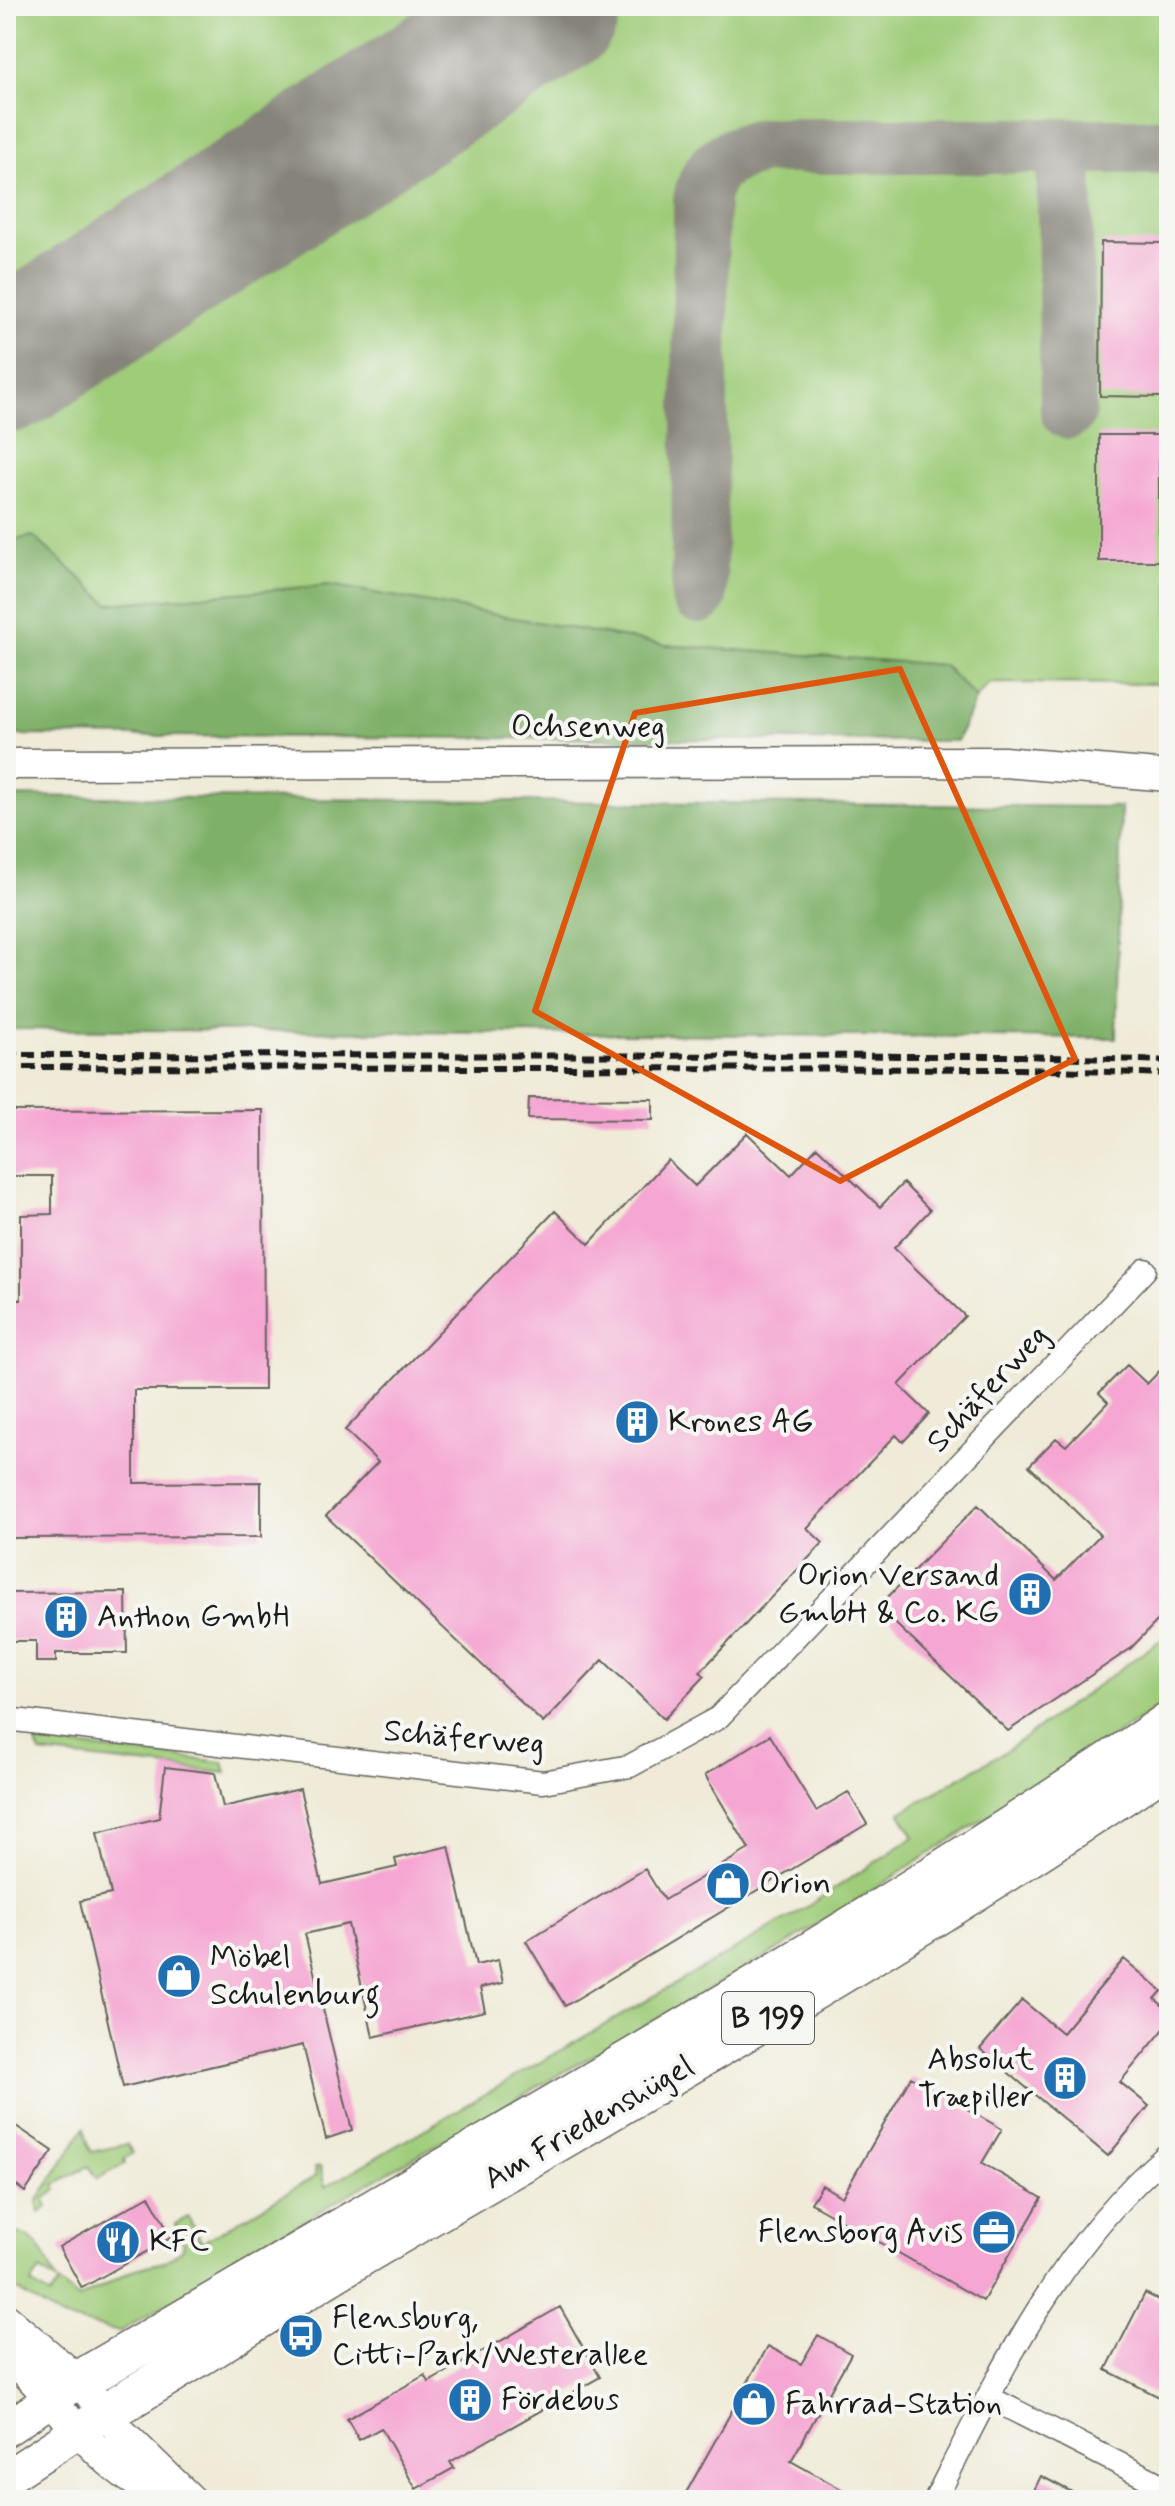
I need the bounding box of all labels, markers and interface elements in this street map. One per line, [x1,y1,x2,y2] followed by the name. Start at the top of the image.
[511,706,665,748] street label: Ochsenweg
[918,1316,1058,1462] street label: Schäferweg
[613,1398,661,1446] building icon: Krones AG
[668,1401,813,1443] place label: Krones AG
[778,1555,999,1634] place label: Orion Versand GmbH & Co. KG
[1006,1570,1054,1618] building icon: Orion Versand GmbH & Co. KG
[42,1593,90,1641] building icon: Anthon GmbH
[97,1596,289,1638] place label: Anthon GmbH
[382,1710,546,1766] street label: Schäferweg
[704,1860,752,1908] shop icon: Orion
[759,1863,831,1905] place label: Orion
[210,1937,380,2019] place label: Möbel Schulenburg
[155,1952,203,2000] shop icon: Möbel Schulenburg
[722,1992,814,2044] road number: B 199
[918,2039,1034,2118] place label: Absolut Træpiller
[476,2046,702,2200] street label: Am Friedenshügel
[1041,2054,1089,2102] building icon: Absolut Træpiller
[970,2208,1018,2256] office icon: Flensborg Avis
[758,2211,963,2253] place label: Flensborg Avis
[94,2218,142,2266] restaurant icon: KFC
[149,2221,209,2263] place label: KFC
[332,2297,648,2376] place label: Flensburg, Citti-Park/Westerallee
[277,2312,325,2360] bus stop icon: Flensburg, Citti-Park/Westerallee
[446,2376,494,2424] building icon: Fördebus
[501,2379,619,2421] place label: Fördebus
[730,2380,778,2428] shop icon: Fahrrad-Station
[785,2383,1002,2425] place label: Fahrrad-Station

